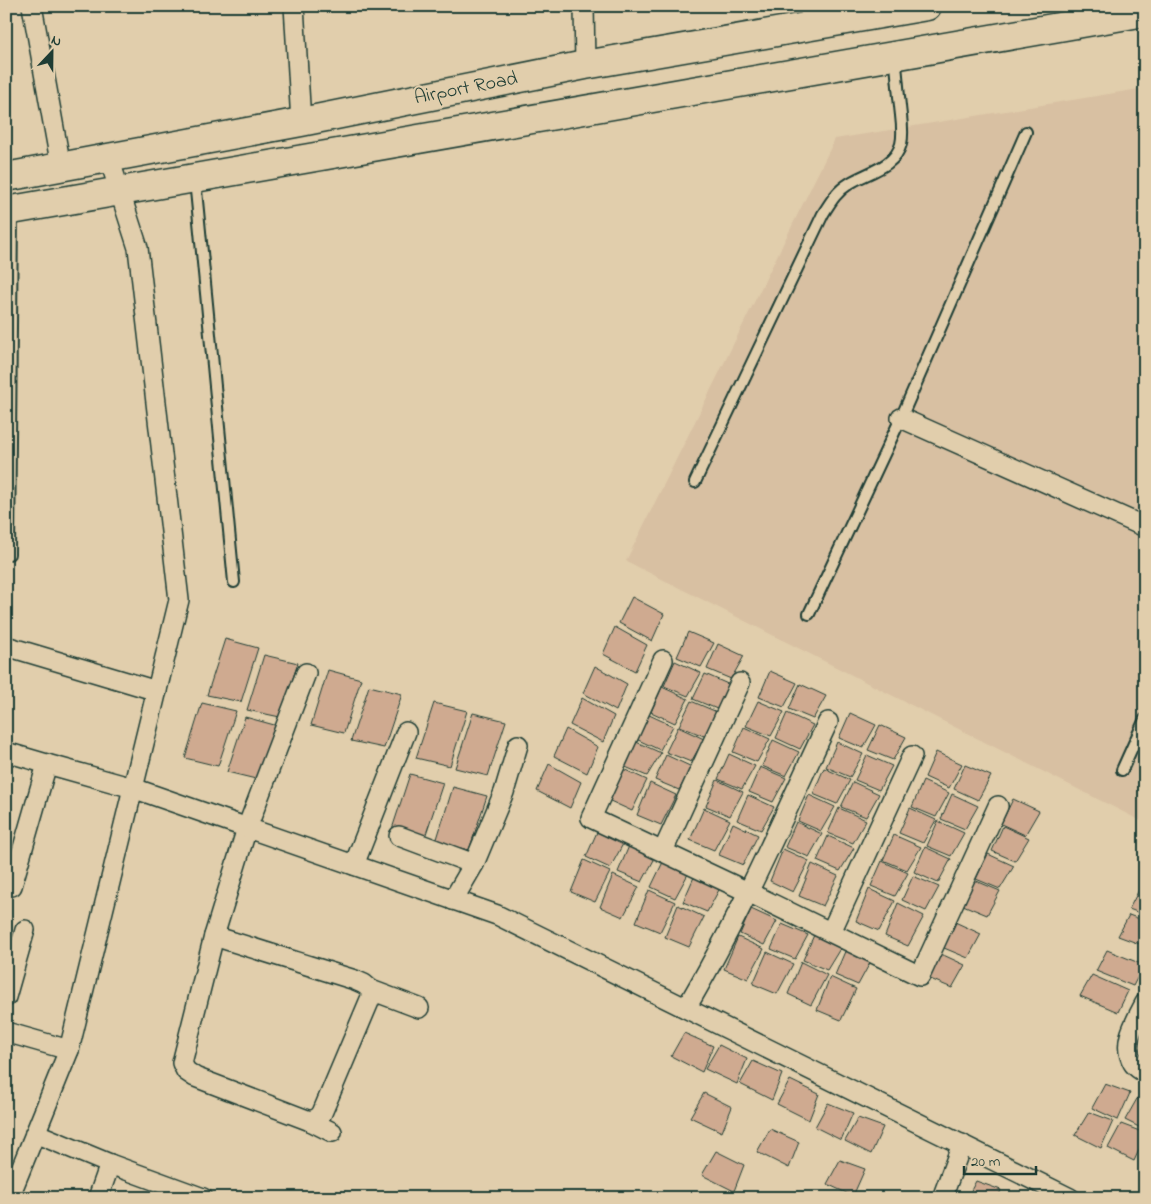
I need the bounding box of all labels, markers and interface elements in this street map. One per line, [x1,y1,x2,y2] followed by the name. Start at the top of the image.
[28,28,78,78] north arrow
[48,30,65,53] text: N
[412,65,520,113] street label: Airport Road
[964,1144,1036,1176] scale bar
[971,1151,1001,1173] text: 20 m

